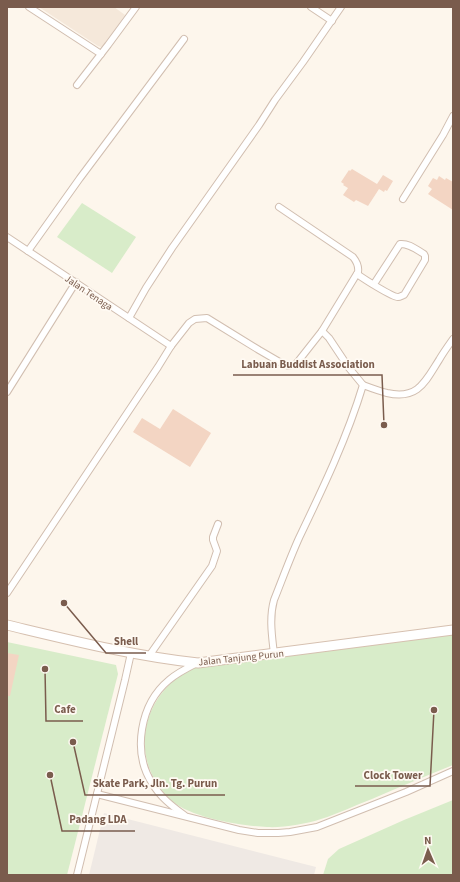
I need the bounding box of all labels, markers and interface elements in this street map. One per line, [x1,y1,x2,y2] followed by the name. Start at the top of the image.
[62,272,115,314] street label: Jalan Tenaga
[233,352,382,375] callout: Labuan Buddist Association
[241,357,375,372] text: Labuan Buddist Association
[106,630,146,653] callout: Shell
[114,634,139,649] text: Shell
[198,647,285,669] street label: Jalan Tanjung Purun
[46,698,83,721] callout: Cafe
[54,702,76,717] text: Cafe
[355,763,430,786] callout: Clock Tower
[364,768,423,783] text: Clock Tower
[85,772,225,795] callout: Skate Park, Jln. Tg. Purun
[93,776,217,791] text: Skate Park, Jln. Tg. Purun
[62,808,135,831] callout: Padang LDA
[69,812,127,827] text: Padang LDA
[408,830,448,870] north arrow
[424,833,432,848] text: N

